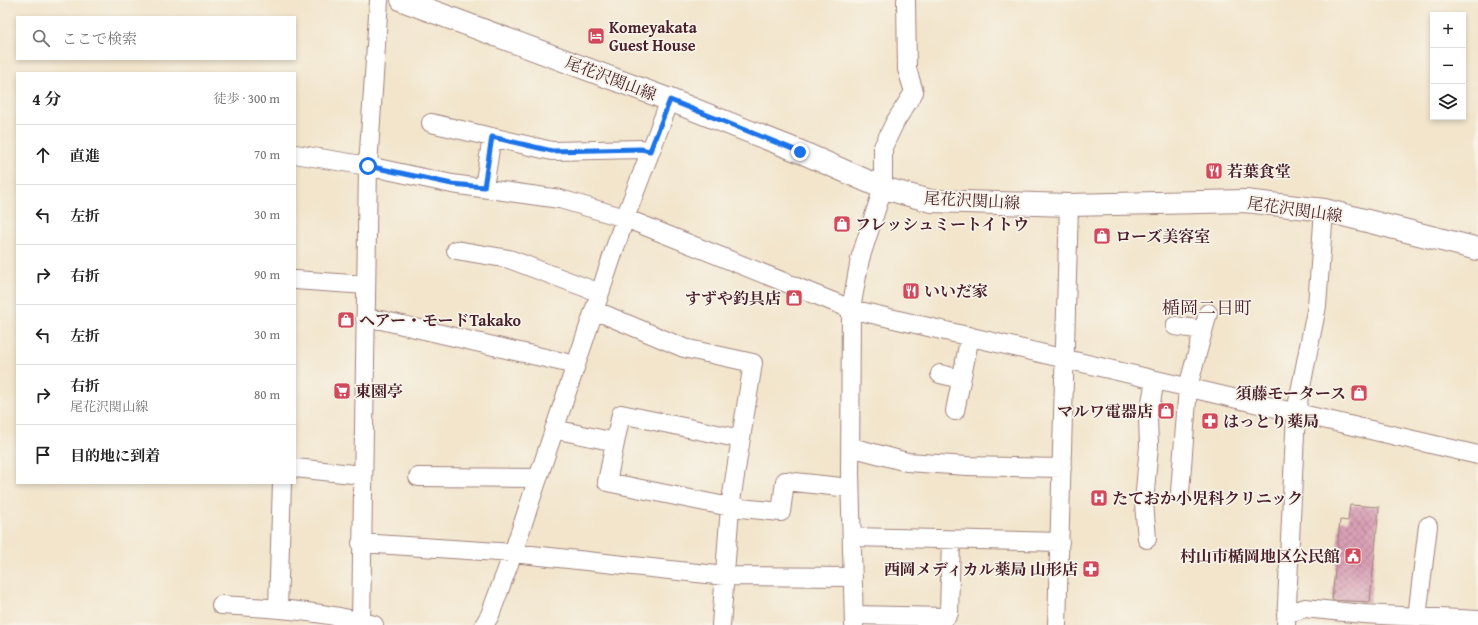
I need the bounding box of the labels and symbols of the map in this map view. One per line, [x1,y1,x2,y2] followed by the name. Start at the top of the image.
[609,15,698,57] place label: Komeyakata Guest House
[586,26,606,46] hotel icon: Komeyakata Guest House
[562,50,660,106] street label: 尾花沢関山線
[791,143,809,161] route end
[359,157,377,175] route start
[1227,159,1291,183] place label: 若葉食堂
[1204,161,1224,181] restaurant icon: 若葉食堂
[923,186,1021,214] street label: 尾花沢関山線
[1246,190,1344,228] street label: 尾花沢関山線
[855,212,1029,236] place label: フレッシュミートイトウ
[832,214,852,234] shop icon: フレッシュミートイトウ
[1115,224,1210,248] place label: ローズ美容室
[1092,226,1112,246] shop icon: ローズ美容室
[924,279,988,303] place label: いいだ家
[901,281,921,301] restaurant icon: いいだ家
[685,286,781,310] place label: すずや釣具店
[784,288,804,308] shop icon: すずや釣具店
[1162,294,1252,321] district label: 楯岡二日町
[359,308,521,332] place label: ヘアー・モードTakako
[336,310,356,330] shop icon: ヘアー・モードTakako
[355,379,403,403] place label: 東園亭
[332,381,352,401] supermarket icon: 東園亭
[1235,381,1346,405] place label: 須藤モータース
[1349,383,1369,403] shop icon: 須藤モータース
[1057,399,1153,423] place label: マルワ電器店
[1156,401,1176,421] shop icon: マルワ電器店
[1223,409,1319,433] place label: はっとり薬局
[1200,411,1220,431] pharmacy icon: はっとり薬局
[1112,486,1303,510] place label: たておか小児科クリニック
[1089,488,1109,508] hospital icon: たておか小児科クリニック
[1180,544,1340,568] place label: 村山市楯岡地区公民館
[1343,546,1363,566] public building icon: 村山市楯岡地区公民館
[884,557,1078,581] place label: 西岡メディカル薬局 山形店
[1081,559,1101,579] pharmacy icon: 西岡メディカル薬局 山形店

